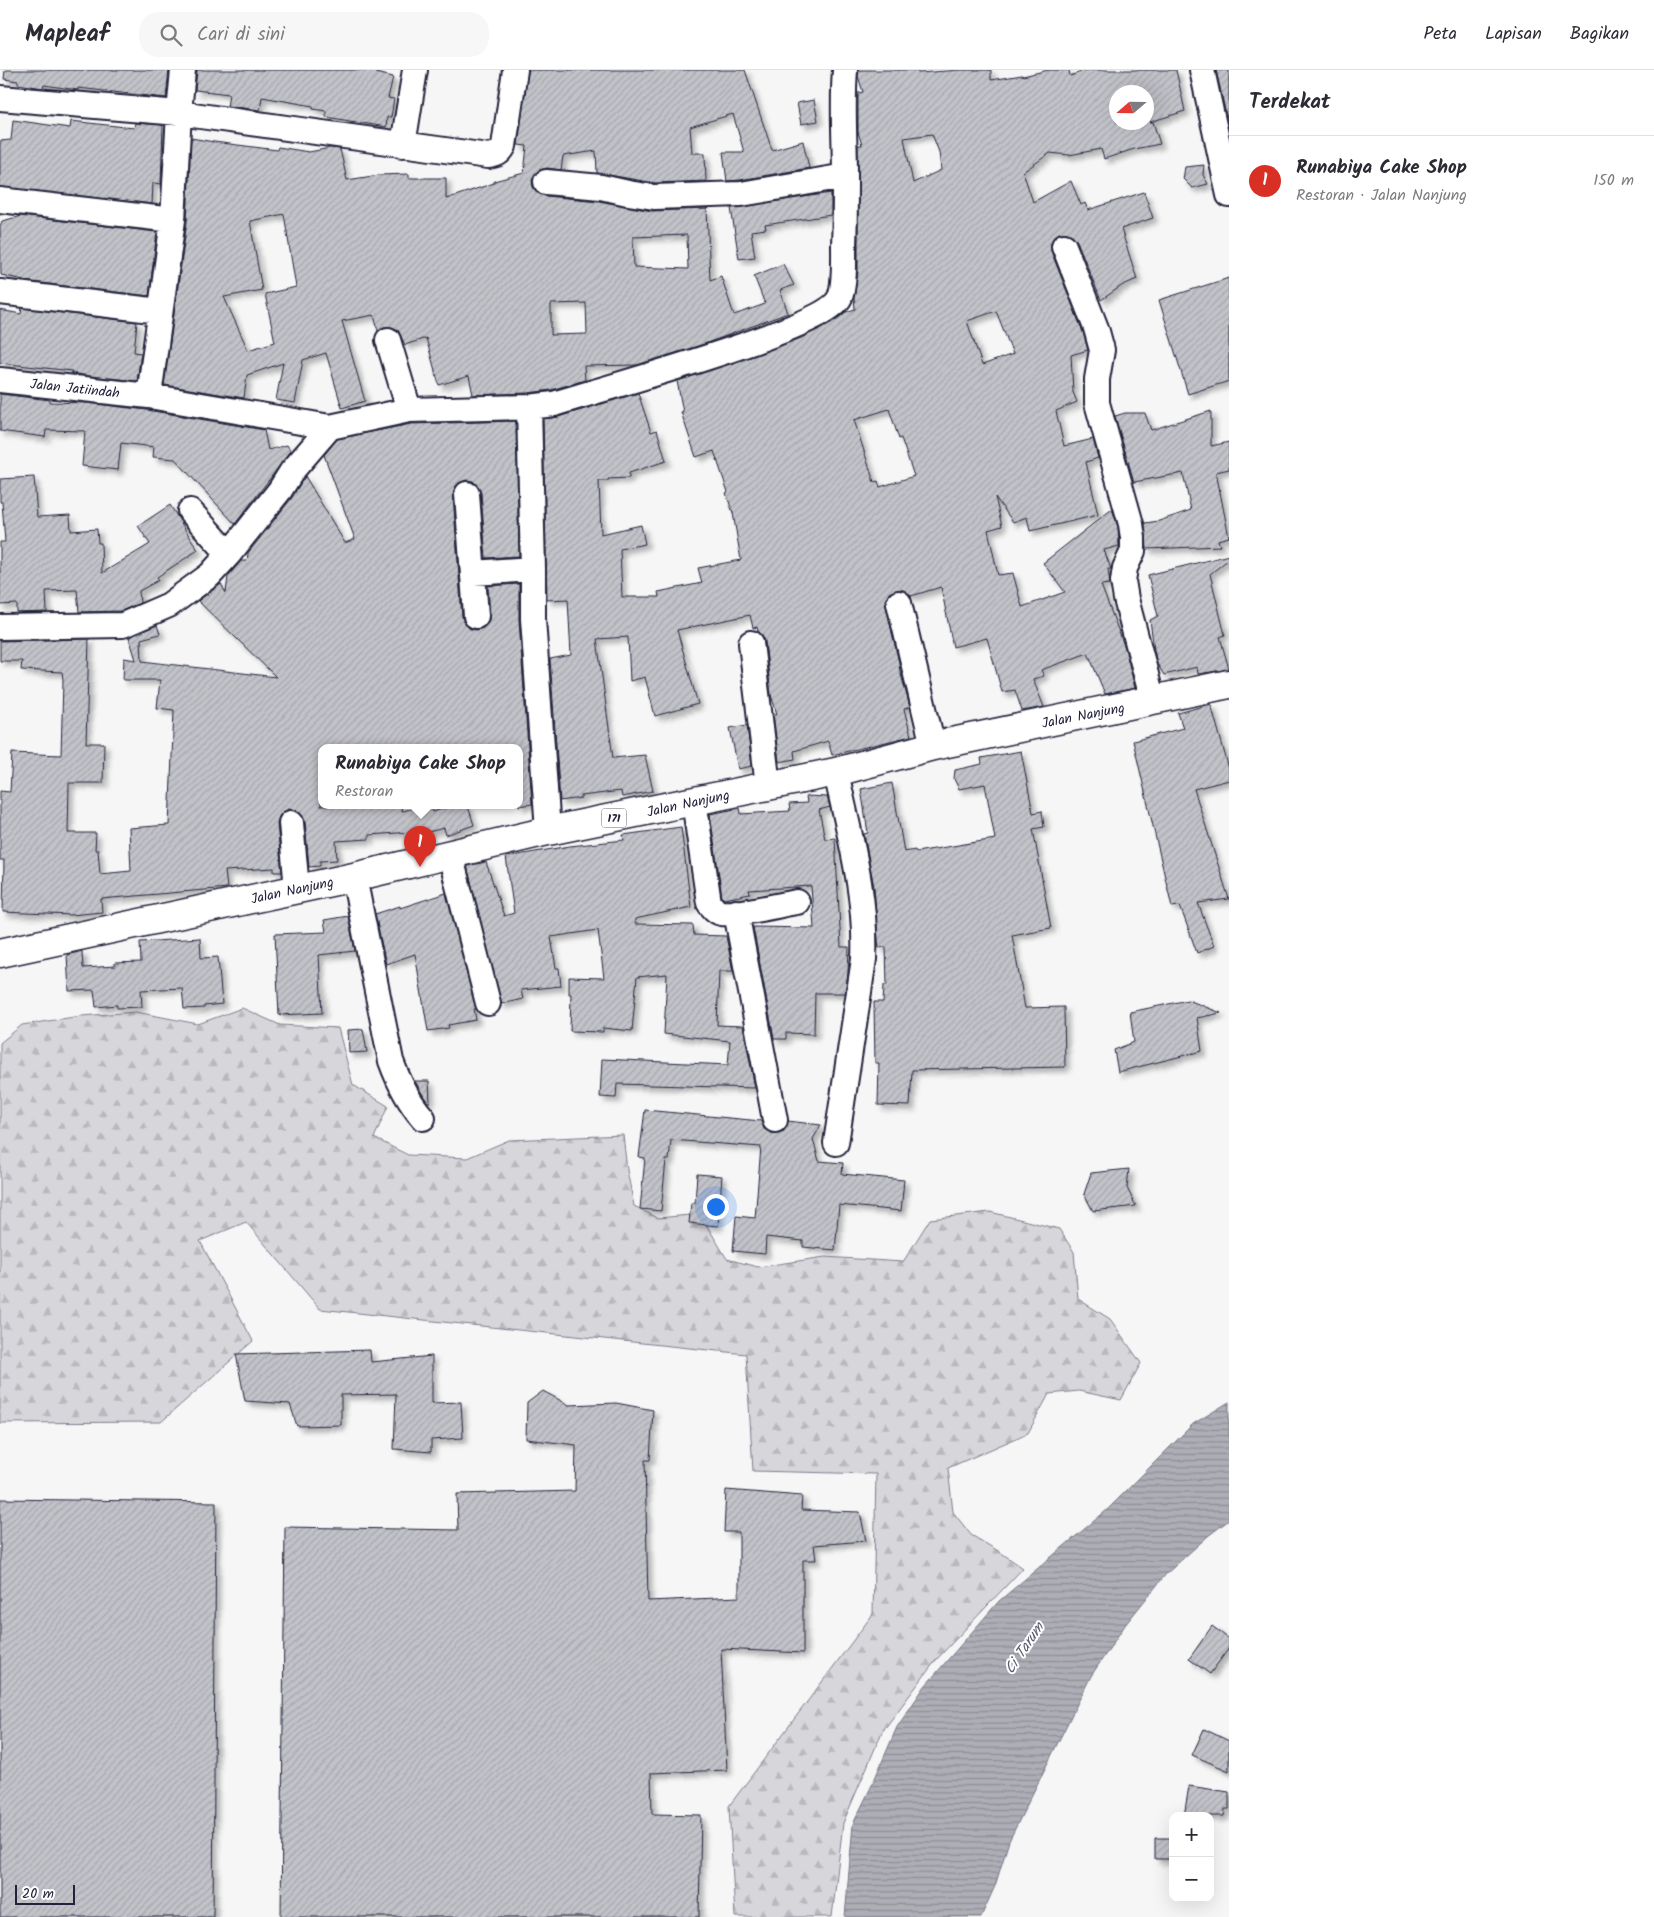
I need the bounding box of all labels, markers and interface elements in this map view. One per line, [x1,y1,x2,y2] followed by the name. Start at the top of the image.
[139,12,489,57] search box
[25,15,109,54] text: Mapleaf
[197,20,285,50] text: Cari di sini
[1424,20,1457,49] text: Peta
[1485,20,1542,49] text: Lapisan
[1570,20,1629,49] text: Bagikan
[157,21,185,49] icon: search
[1109,85,1154,130] north arrow
[1249,86,1330,119] text: Terdekat
[1296,153,1467,183] text: Runabiya Cake Shop
[1263,168,1267,193] text: 1
[1593,168,1634,193] text: 150 m
[1296,183,1467,208] text: Restoran · Jalan Nanjung
[29,373,121,405] street label: Jalan Jatiindah
[1040,697,1127,735] street label: Jalan Nanjung
[318,744,523,809] popup
[335,749,506,779] text: Runabiya Cake Shop
[335,779,393,804] text: Restoran
[645,784,732,823] street label: Jalan Nanjung
[602,808,626,828] road number: 171
[404,826,436,867] pin: 1
[249,871,336,910] street label: Jalan Nanjung
[703,1194,729,1220] your location
[999,1617,1052,1679] water label: Ci Tarum
[1169,1812,1214,1902] map controls
[1169,1812,1214,1857] button: +
[1169,1857,1214,1902] button: −
[15,1882,75,1905] scale bar
[22,1883,54,1905] text: 20 m

